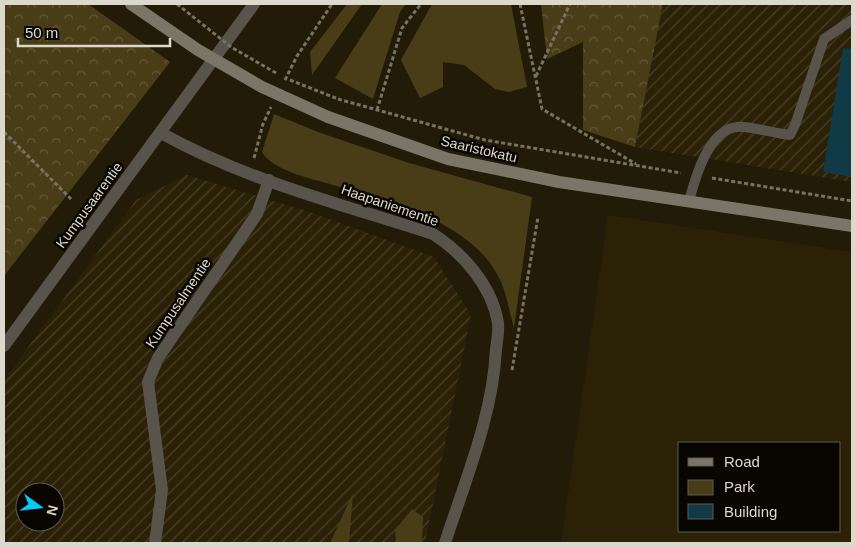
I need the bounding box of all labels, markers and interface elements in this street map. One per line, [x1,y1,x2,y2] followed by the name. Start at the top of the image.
[18,15,170,47] scale bar
[25,24,58,41] text: 50 m
[439,132,519,166] street label: Saaristokatu
[53,159,126,251] street label: Kumpusaarentie
[339,181,441,229] street label: Haapaniementie
[142,255,214,351] street label: Kumpusalmentie
[678,442,841,532] legend
[724,453,760,470] text: Road
[724,478,755,495] text: Park
[15,482,65,532] north arrow
[44,503,62,517] text: N
[724,503,777,520] text: Building

